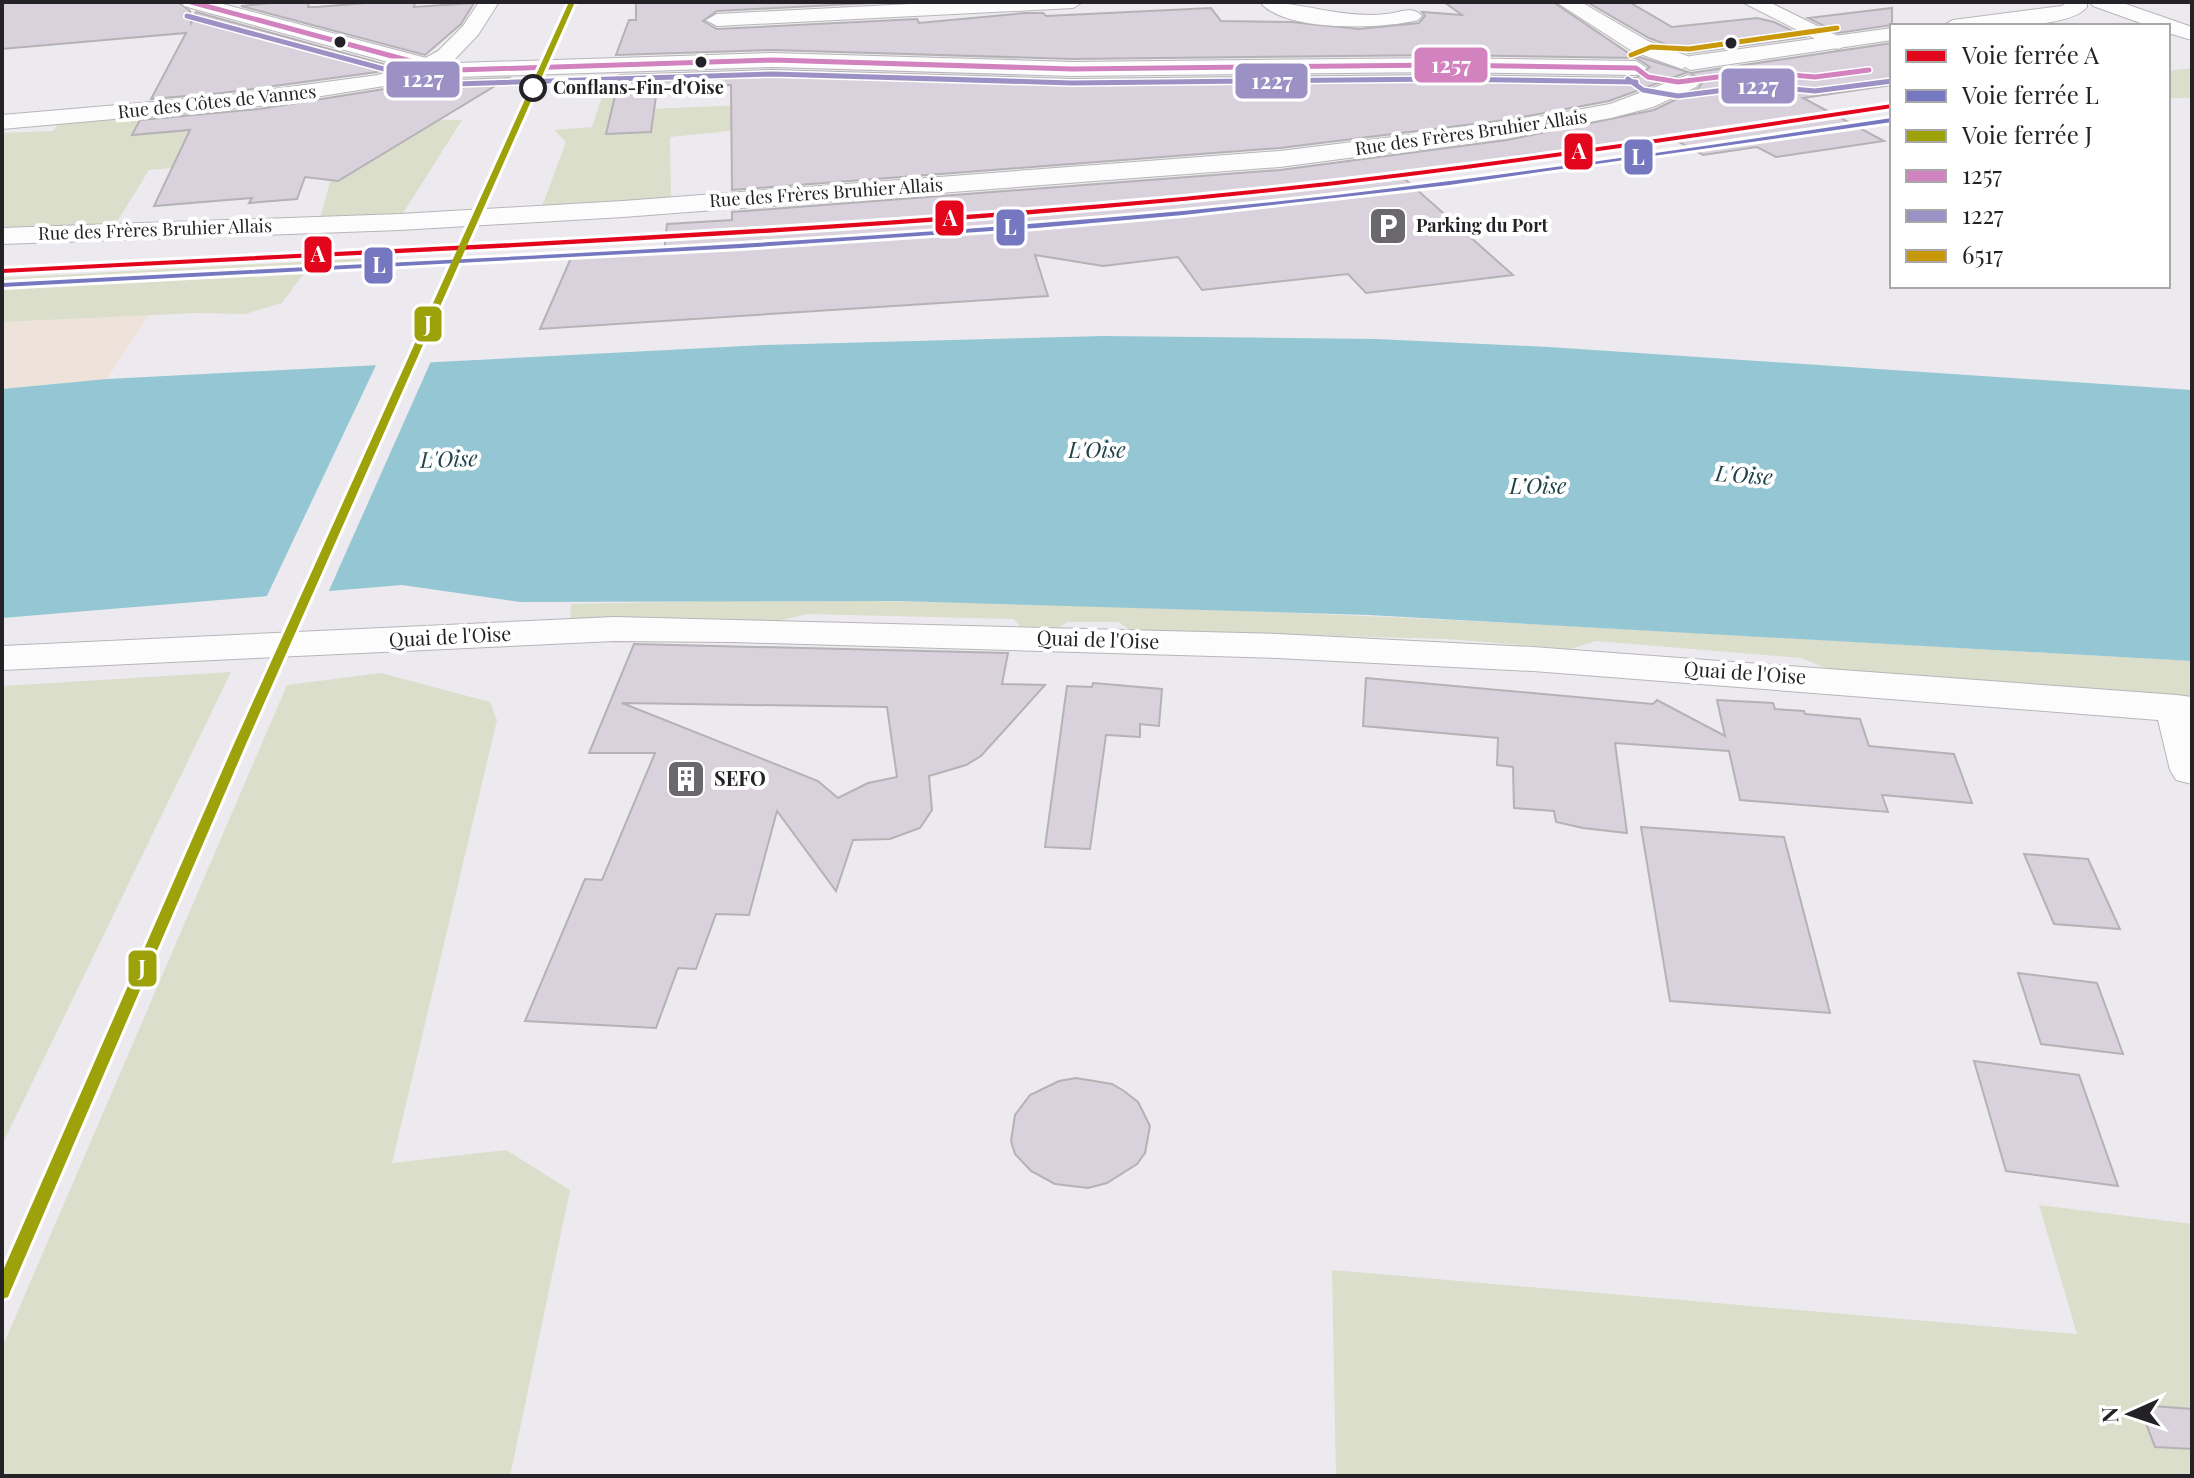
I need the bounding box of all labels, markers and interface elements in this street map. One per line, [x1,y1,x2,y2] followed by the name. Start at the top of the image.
[1890,24,2170,288] legend
[332,34,348,50] unlabelled marker
[1723,35,1739,51] unlabelled marker
[1961,38,2100,70] text: Voie ferrée A
[1413,46,1489,84] line badge: 1257
[1431,49,1471,79] text: 1257
[693,54,709,70] unlabelled marker
[385,60,461,99] line badge: 1227
[1234,62,1309,100] line badge: 1227
[402,63,444,93] text: 1227
[1251,65,1293,95] text: 1227
[1720,67,1796,105] line badge: 1227
[1737,70,1779,100] text: 1227
[520,75,546,101] marker: Conflans-Fin-d'Oise
[553,75,724,99] place label: Conflans-Fin-d'Oise
[1961,78,2099,110] text: Voie ferrée L
[117,79,317,123] street label: Rue des Côtes de Vannes
[1353,106,1589,160] street label: Rue des Frères Bruhier Allais
[1961,118,2093,150] text: Voie ferrée J
[1563,132,1594,171] line badge: A
[1623,138,1654,176] line badge: L
[1631,141,1645,171] text: L
[1962,158,2002,190] text: 1257
[708,172,944,212] street label: Rue des Frères Bruhier Allais
[1962,198,2004,230] text: 1227
[934,199,965,237] line badge: A
[942,202,958,232] text: A
[1367,205,1409,247] parking icon: Parking du Port
[995,208,1026,247] line badge: L
[1003,211,1017,241] text: L
[38,213,272,245] street label: Rue des Frères Bruhier Allais
[1416,213,1549,237] place label: Parking du Port
[303,235,333,274] line badge: A
[310,238,326,268] text: A
[1962,238,2003,270] text: 6517
[363,246,394,285] line badge: L
[372,249,386,279] text: L
[413,305,443,343] line badge: J
[423,308,432,338] text: J
[1067,434,1126,464] water label: L'Oise
[419,442,479,474] water label: L'Oise
[1713,457,1774,491] water label: L'Oise
[1508,470,1567,500] water label: L’Oise
[388,619,512,652] street label: Quai de l'Oise
[1036,623,1160,654] street label: Quai de l'Oise
[1683,654,1807,689] street label: Quai de l'Oise
[665,758,707,800] building icon: SEFO
[714,764,766,791] place label: SEFO
[127,949,158,988] line badge: J
[137,952,146,982] text: J
[2090,1374,2170,1454] north arrow
[2094,1406,2124,1424] text: N

